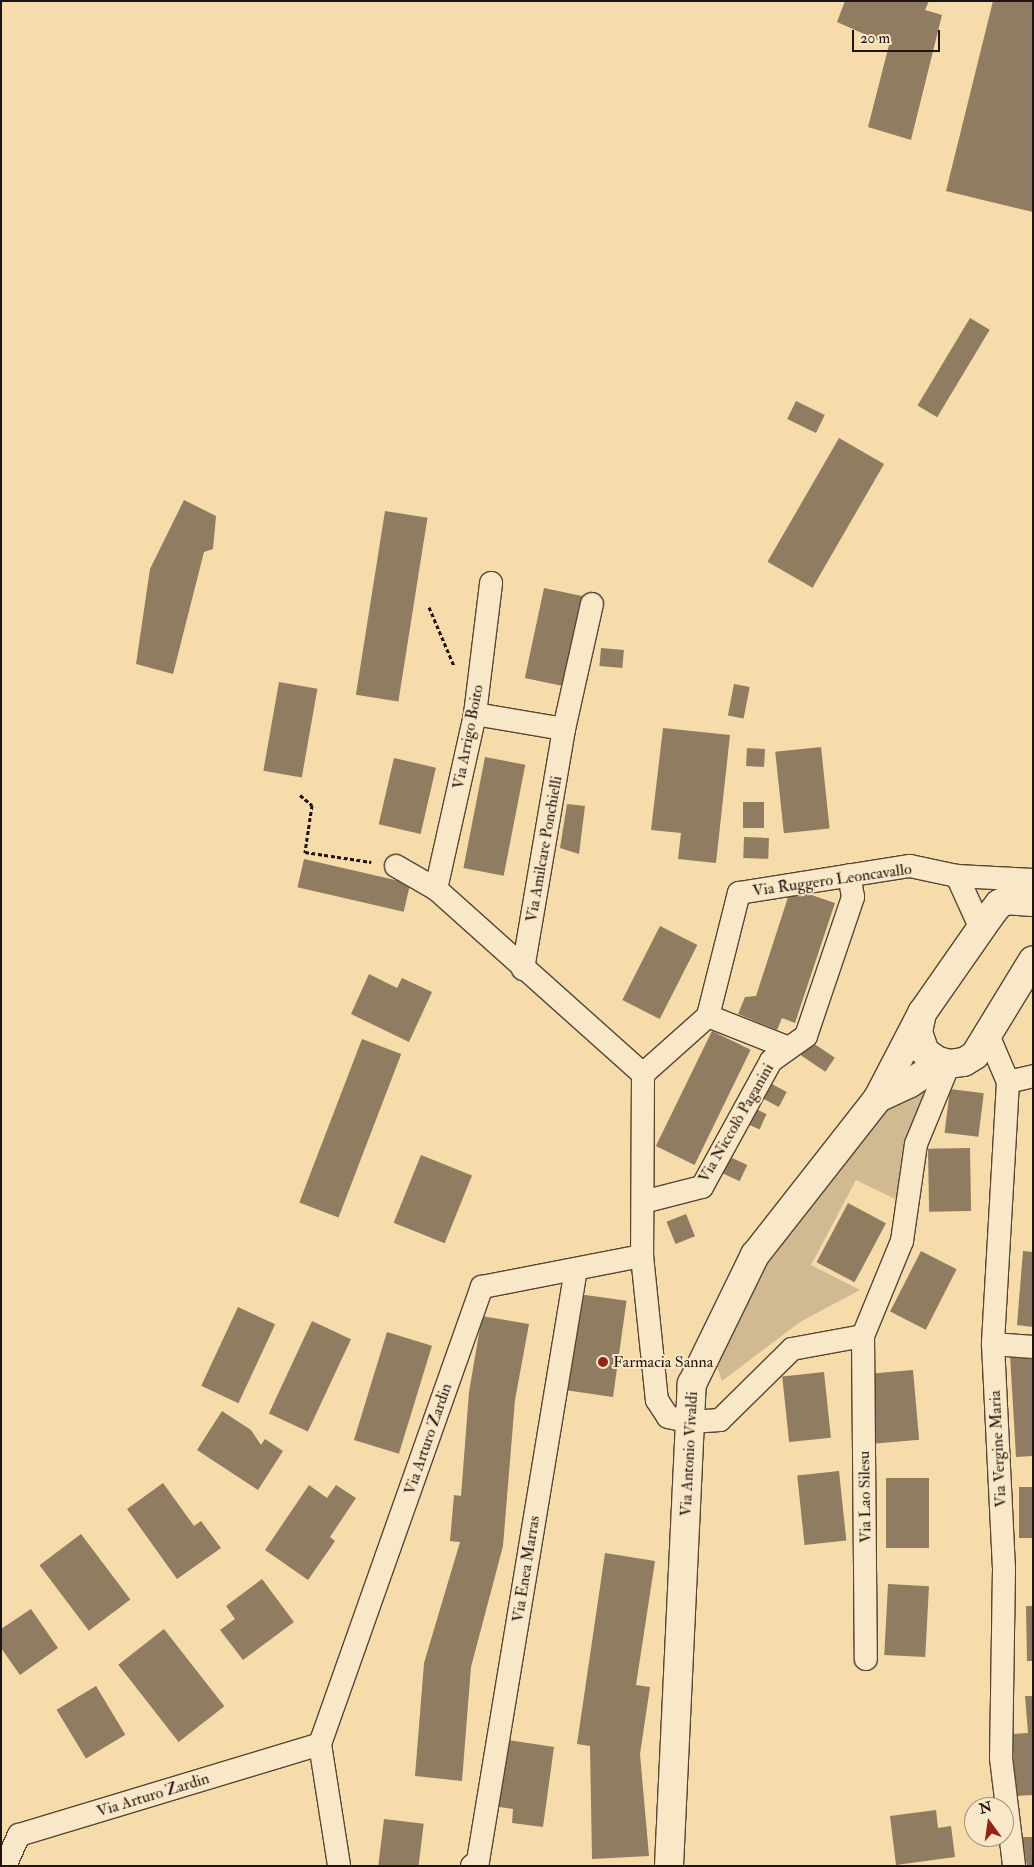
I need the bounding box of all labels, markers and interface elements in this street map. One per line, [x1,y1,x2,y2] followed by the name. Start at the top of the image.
[854,20,942,52] scale bar
[860,29,890,48] text: 20 m
[448,683,488,791] street label: Via Arrigo Boito
[522,774,566,924] street label: Via Amilcare Ponchielli
[751,859,913,901] street label: Via Ruggero Leoncavallo
[694,1060,778,1186] street label: Via Niccolò Paganini
[613,1352,713,1372] place label: Farmacia Sanna
[597,1356,609,1368] marker: Farmacia Sanna
[400,1381,456,1497] street label: Via Arturo Zardin
[985,1390,1011,1508] street label: Via Vergine Maria
[676,1391,702,1517] street label: Via Antonio Vivaldi
[855,1451,875,1543] street label: Via Lao Silesu
[508,1514,544,1624] street label: Via Enea Marras
[94,1769,212,1821] street label: Via Arturo Zardin
[964,1797,1014,1847] north arrow
[977,1798,994,1818] text: N

